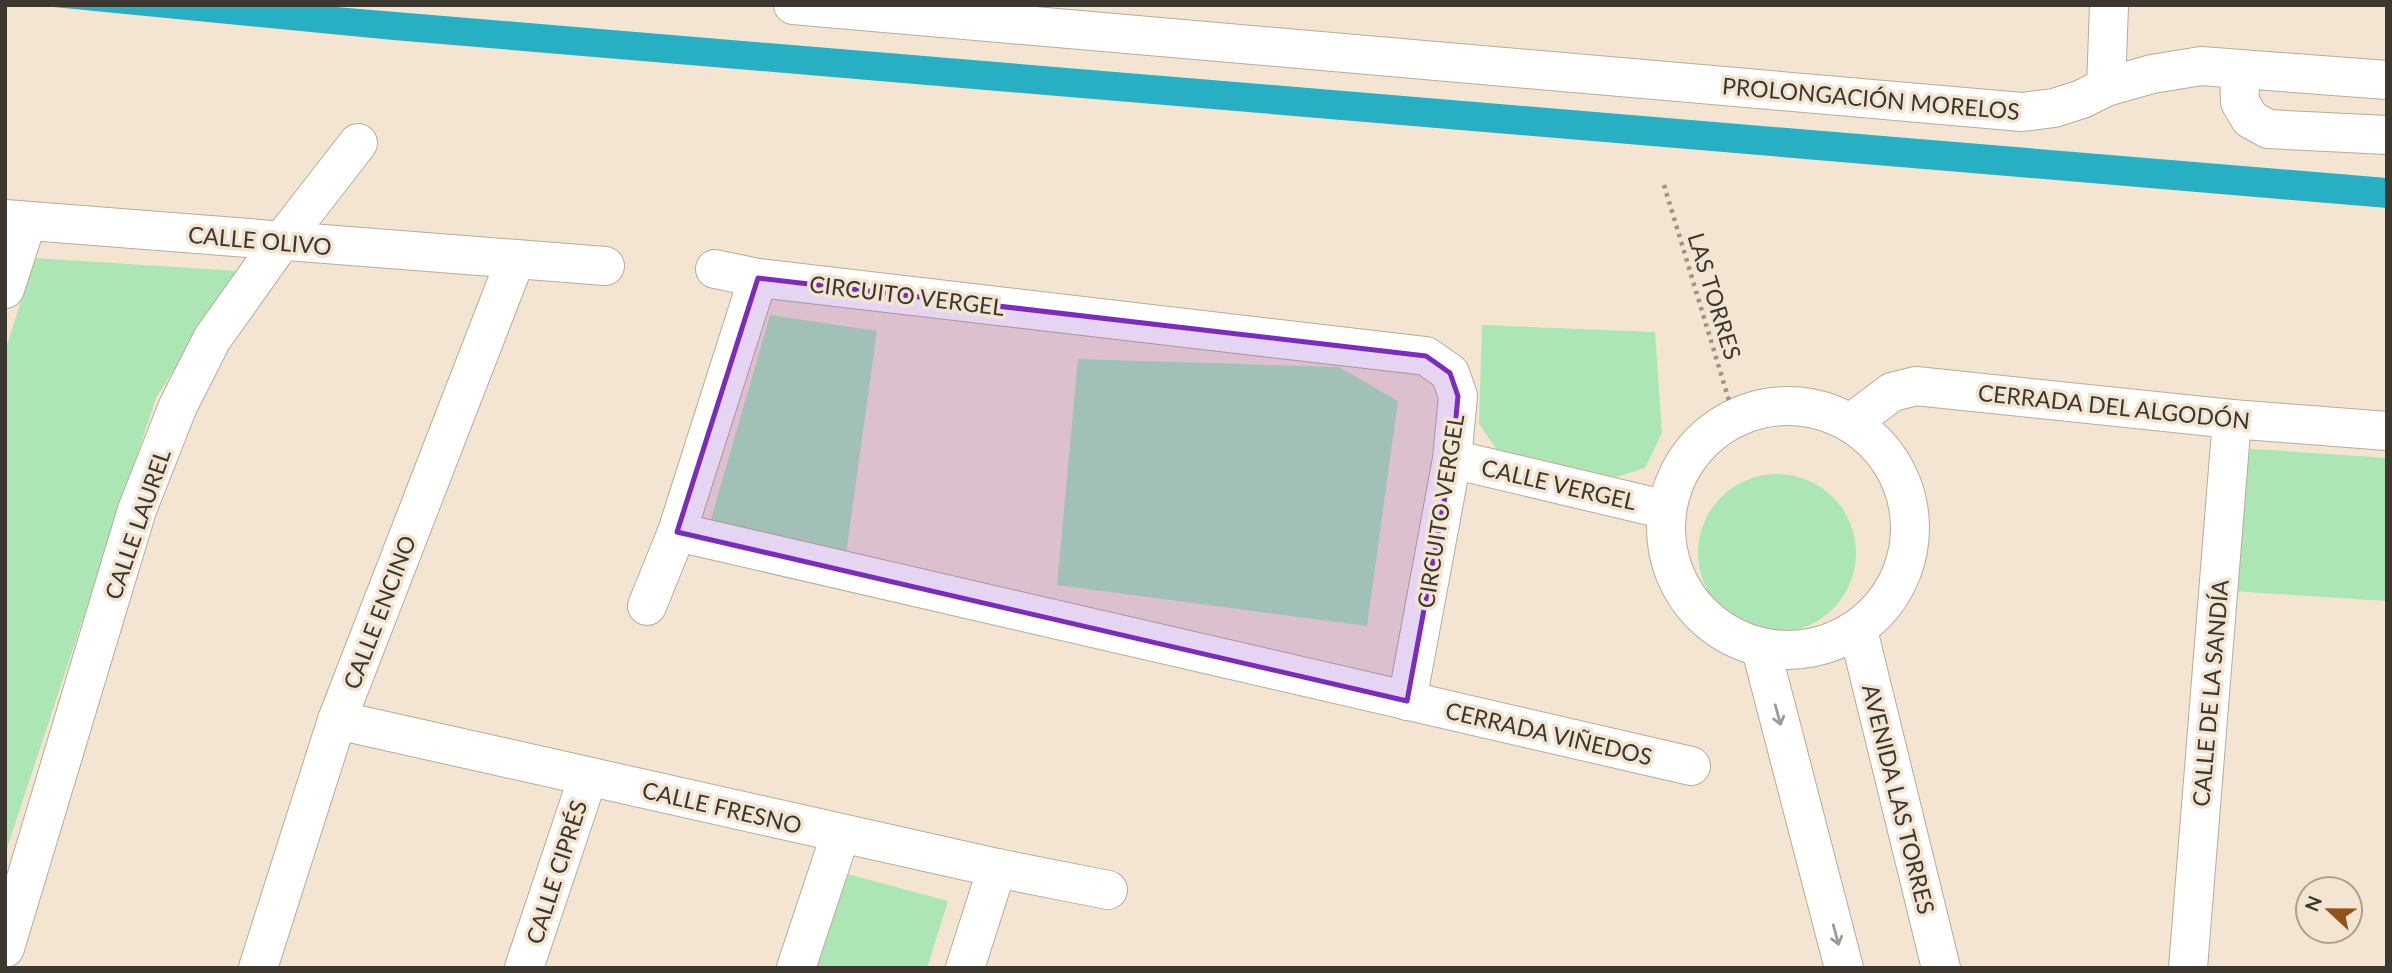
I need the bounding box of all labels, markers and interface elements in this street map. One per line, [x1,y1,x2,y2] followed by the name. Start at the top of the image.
[1721,71,2021,125] street label: PROLONGACIÓN MORELOS
[187,220,333,260] street label: CALLE OLIVO
[1682,229,1748,363] street label: LAS TORRES
[808,269,1006,321] street label: CIRCUITO VERGEL
[1977,378,2251,434] street label: CERRADA DEL ALGODÓN
[1411,412,1469,610] street label: CIRCUITO VERGEL
[98,445,176,603] street label: CALLE LAUREL
[1479,453,1639,515] street label: CALLE VERGEL
[337,531,421,693] street label: CALLE ENCINO
[2186,578,2234,808] street label: CALLE DE LA SANDÍA
[1857,681,1941,917] street label: AVENIDA LAS TORRES
[1443,696,1655,770] street label: CERRADA VIÑEDOS
[1772,703,1785,725] one-way arrow
[640,775,804,839] street label: CALLE FRESNO
[520,797,592,947] street label: CALLE CIPRÉS
[2294,875,2364,945] north arrow
[2299,892,2326,915] text: N
[1830,923,1843,946] one-way arrow

